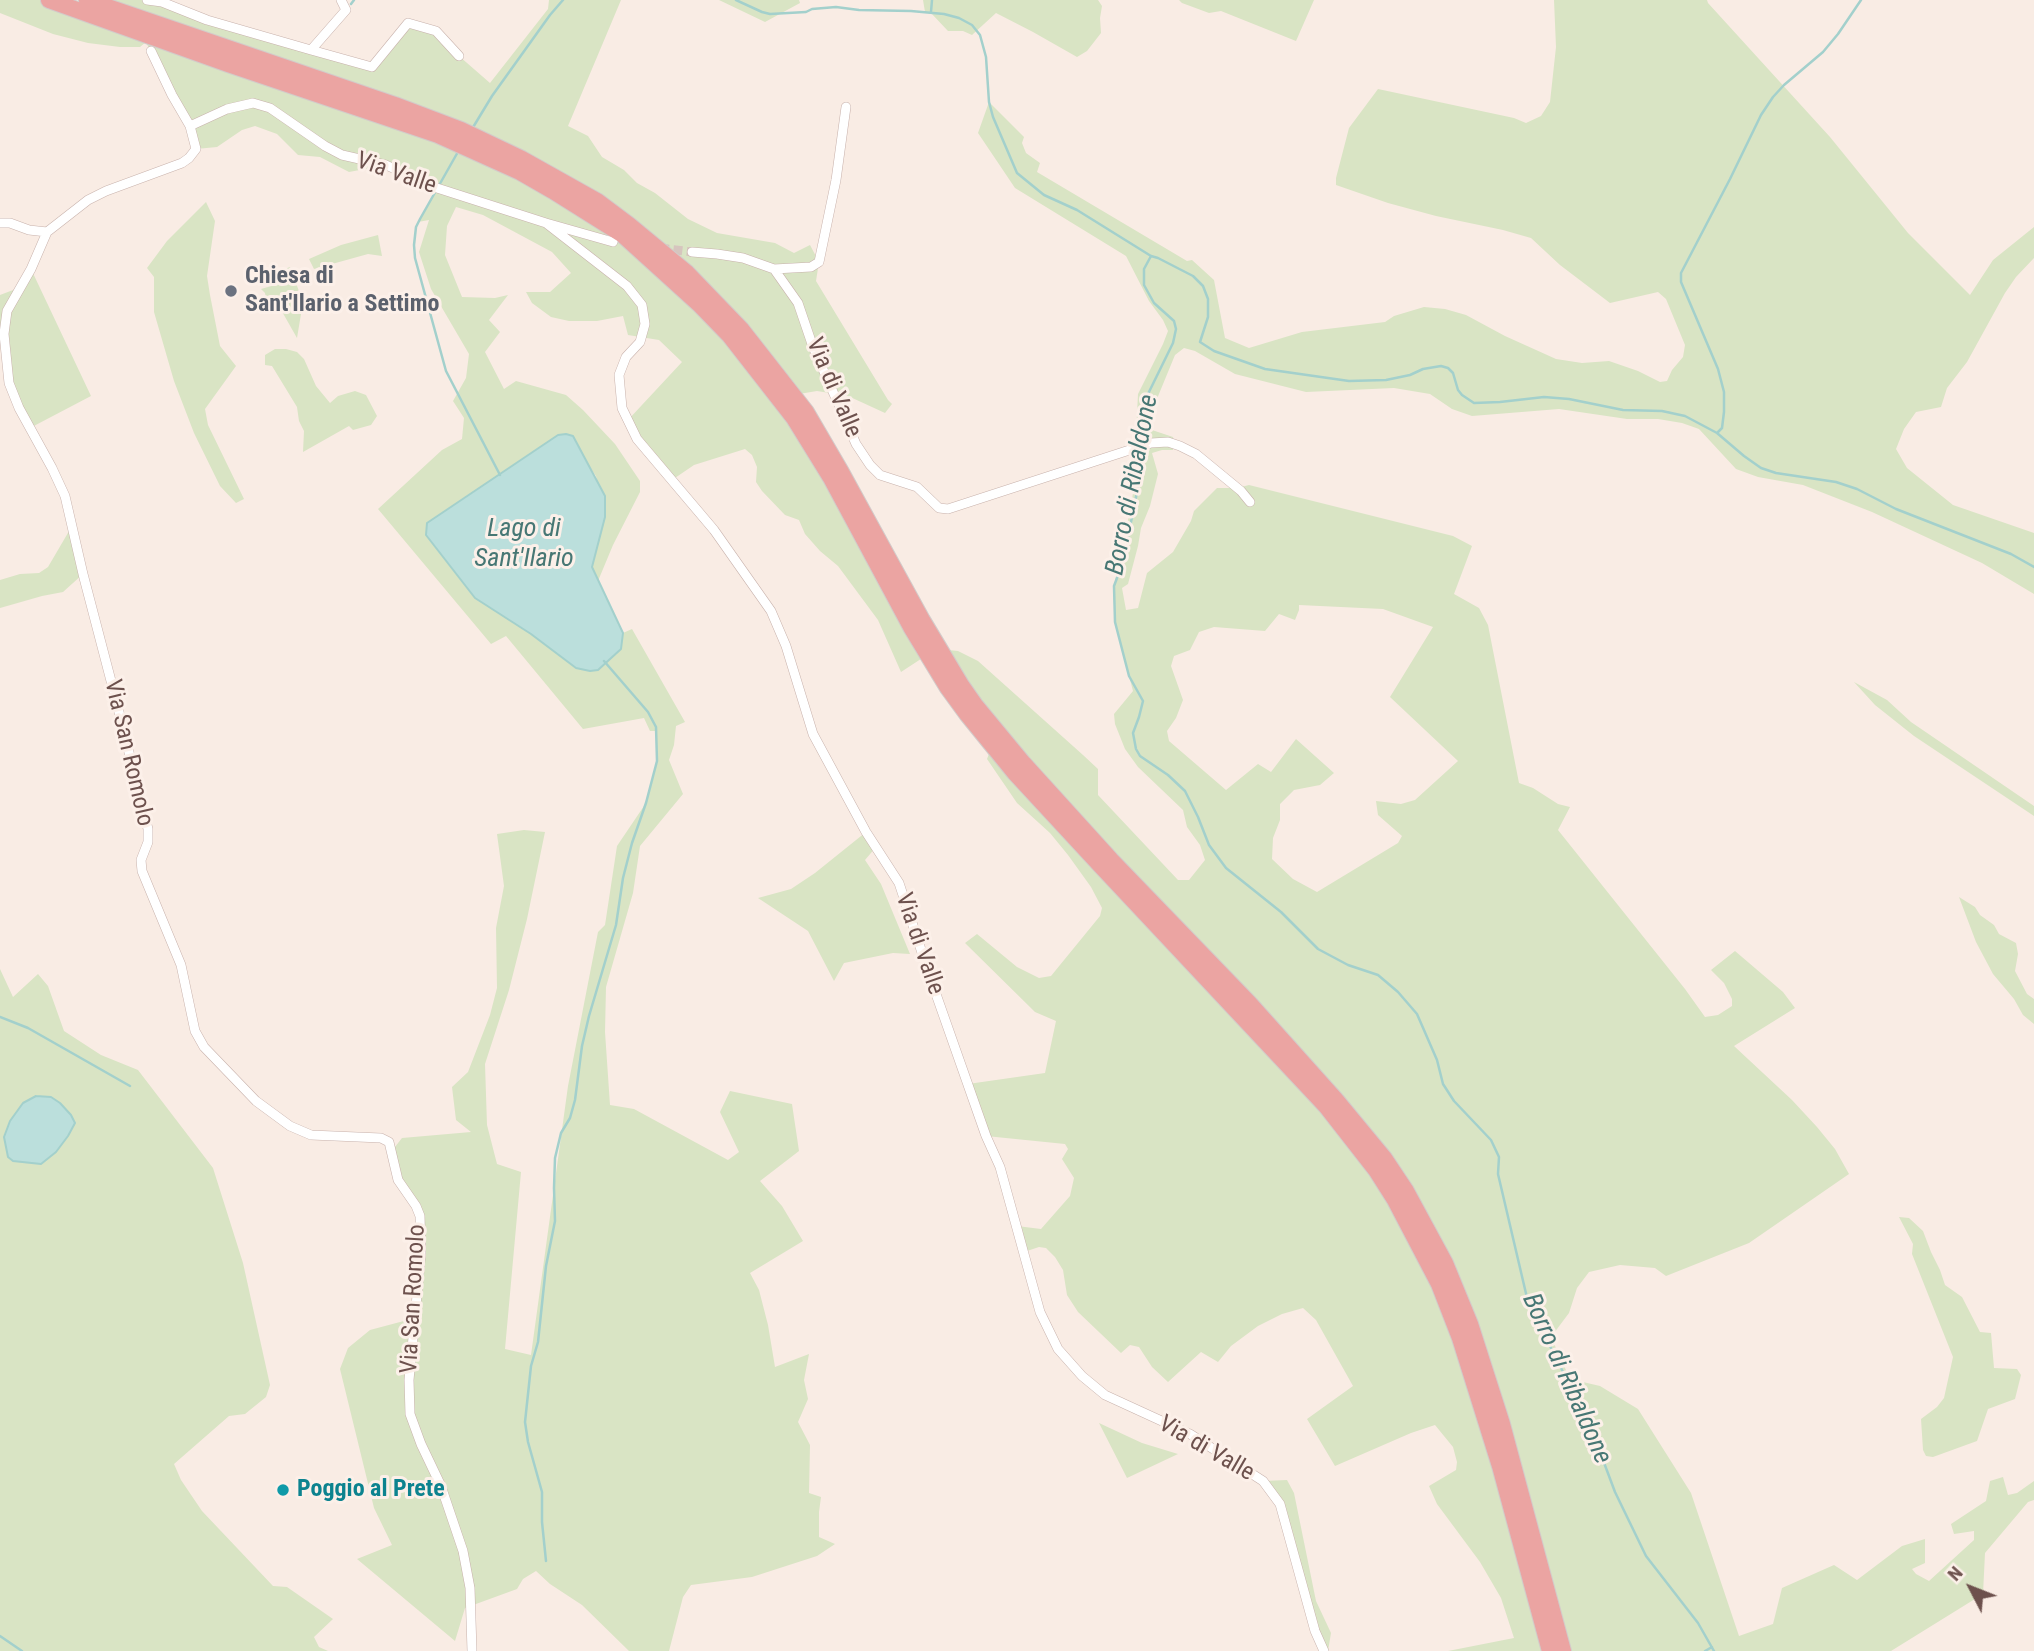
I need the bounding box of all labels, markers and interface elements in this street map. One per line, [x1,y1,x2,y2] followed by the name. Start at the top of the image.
[352,147,440,201] street label: Via Valle
[245,263,439,319] place label: Chiesa di Sant'Ilario a Settimo
[223,283,239,299] marker: Chiesa di Sant'Ilario a Settimo
[799,334,867,442] street label: Via di Valle
[1100,392,1166,578] water label: Borro di Ribaldone
[474,513,574,574] water label: Lago di Sant'Ilario
[97,677,159,829] street label: Via San Romolo
[888,889,950,999] street label: Via di Valle
[396,1224,432,1374] street label: Via San Romolo
[1515,1289,1617,1469] water label: Borro di Ribaldone
[1153,1410,1259,1488] street label: Via di Valle
[297,1476,445,1504] place label: Poggio al Prete
[275,1482,291,1498] marker: Poggio al Prete
[1936,1553,2006,1623] north arrow
[1943,1562,1967,1586] text: N

